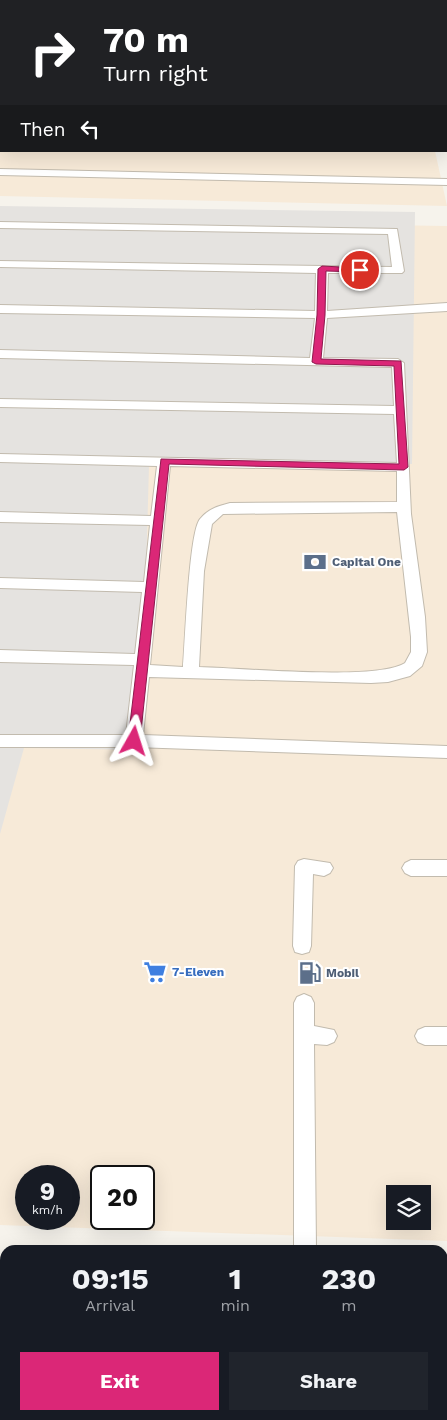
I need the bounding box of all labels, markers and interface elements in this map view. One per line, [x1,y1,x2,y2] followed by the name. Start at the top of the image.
[103,19,189,61] text: 70 m
[20,20,85,85] icon: right
[103,61,208,86] text: Turn right
[76,115,104,143] icon: left
[20,118,66,141] text: Then
[339,249,381,291] pin
[346,256,374,284] icon: arrive
[302,549,328,575] bank icon: Capital One
[332,555,401,569] place label: Capital One
[107,714,159,766] position arrow
[142,959,168,985] supermarket icon: 7-Eleven
[297,960,323,986] fuel station icon: Mobil
[172,965,224,979] place label: 7-Eleven
[326,966,359,980] place label: Mobil
[90,1165,155,1230] speed limit sign: 20
[40,1177,55,1206] text: 9
[386,1185,431,1230] map controls
[386,1185,431,1230] button: layers
[32,1203,63,1217] text: km/h
[72,1261,149,1296] text: 09:15
[229,1261,242,1296] text: 1
[321,1261,376,1296] text: 230
[85,1296,135,1315] text: Arrival
[220,1296,250,1315] text: min
[341,1296,357,1315] text: m
[20,1352,219,1410] button: Exit
[229,1352,428,1410] button: Share

